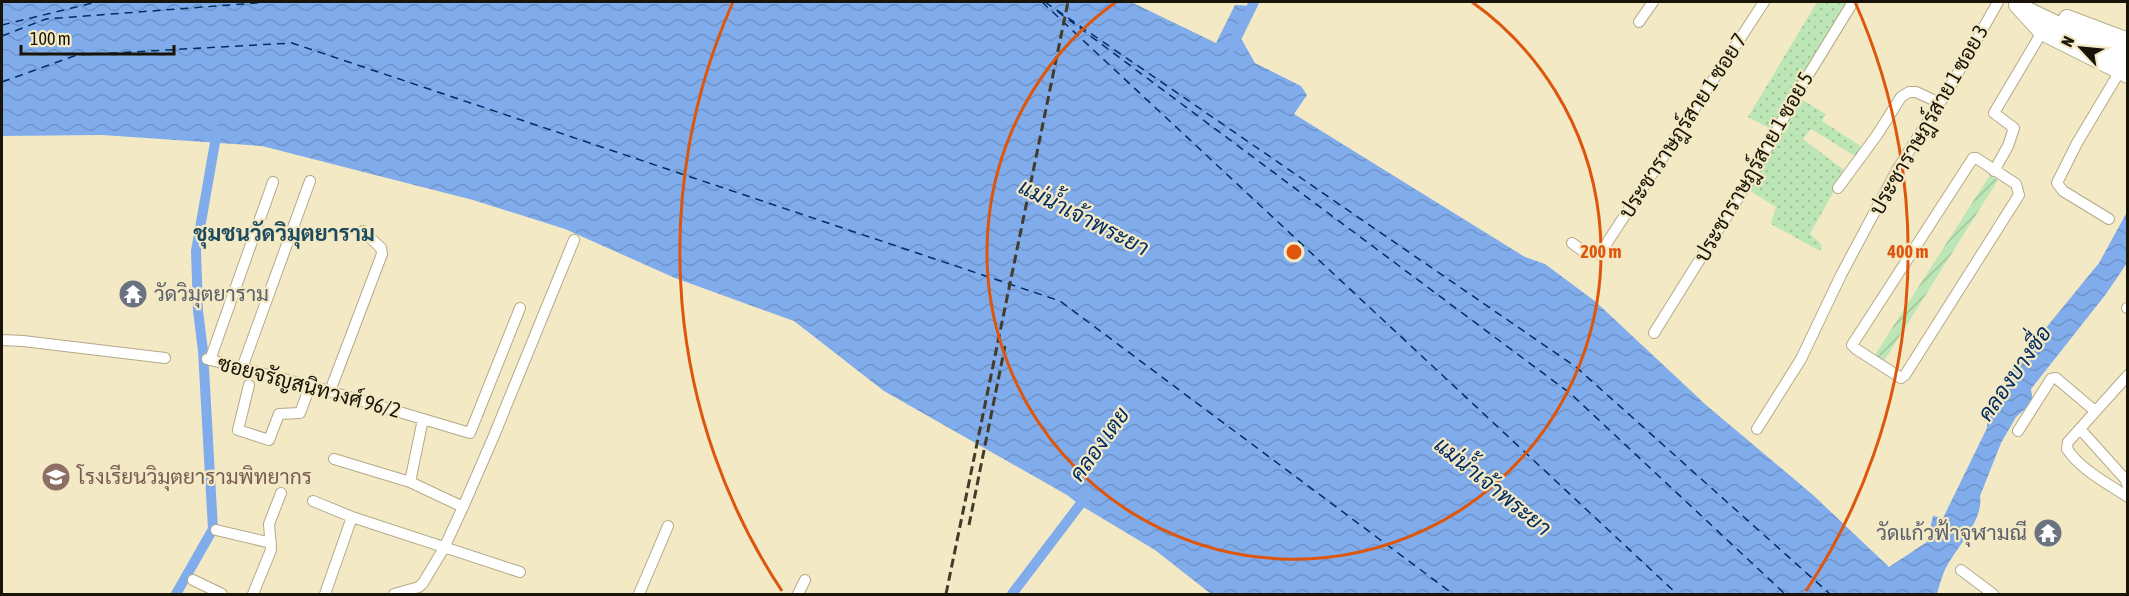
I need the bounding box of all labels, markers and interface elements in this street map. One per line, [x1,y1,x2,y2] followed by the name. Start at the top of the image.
[21,18,174,56] scale bar
[2051,18,2111,78] north arrow
[1863,20,1995,220] street label: ประชาราษฎร์สาย 1 ซอย 3
[30,28,71,49] text: 100 m
[1613,28,1753,224] street label: ประชาราษฎร์สาย 1 ซอย 7
[2057,33,2078,50] text: N
[1688,67,1820,267] street label: ประชาราษฎร์สาย 1 ซอย 5
[1015,168,1156,261] water label: แม่น้ำเจ้าพระยา
[193,220,375,249] district label: ชุมชนวัดวิมุตยาราม
[1581,241,1621,262] text: 200 m
[1887,241,1928,262] text: 400 m
[1284,242,1304,262] centre of rings
[117,278,149,310] temple icon: วัดวิมุตยาราม
[154,281,269,308] place label: วัดวิมุตยาราม
[1967,317,2056,426] water label: คลองบางซื่อ
[215,349,404,423] street label: ซอยจรัญสนิทวงศ์ 96/2
[1064,402,1135,486] water label: คลอง เตย
[1430,427,1560,541] water label: แม่น้ำเจ้าพระยา
[40,461,72,493] school or university icon: โรงเรียนวิมุตยารามพิทยากร
[76,464,312,491] place label: โรงเรียนวิมุตยารามพิทยากร
[2032,517,2064,549] temple icon: วัดแก้วฟ้าจุฬามณี
[1876,519,2027,547] place label: วัดแก้วฟ้าจุฬามณี

